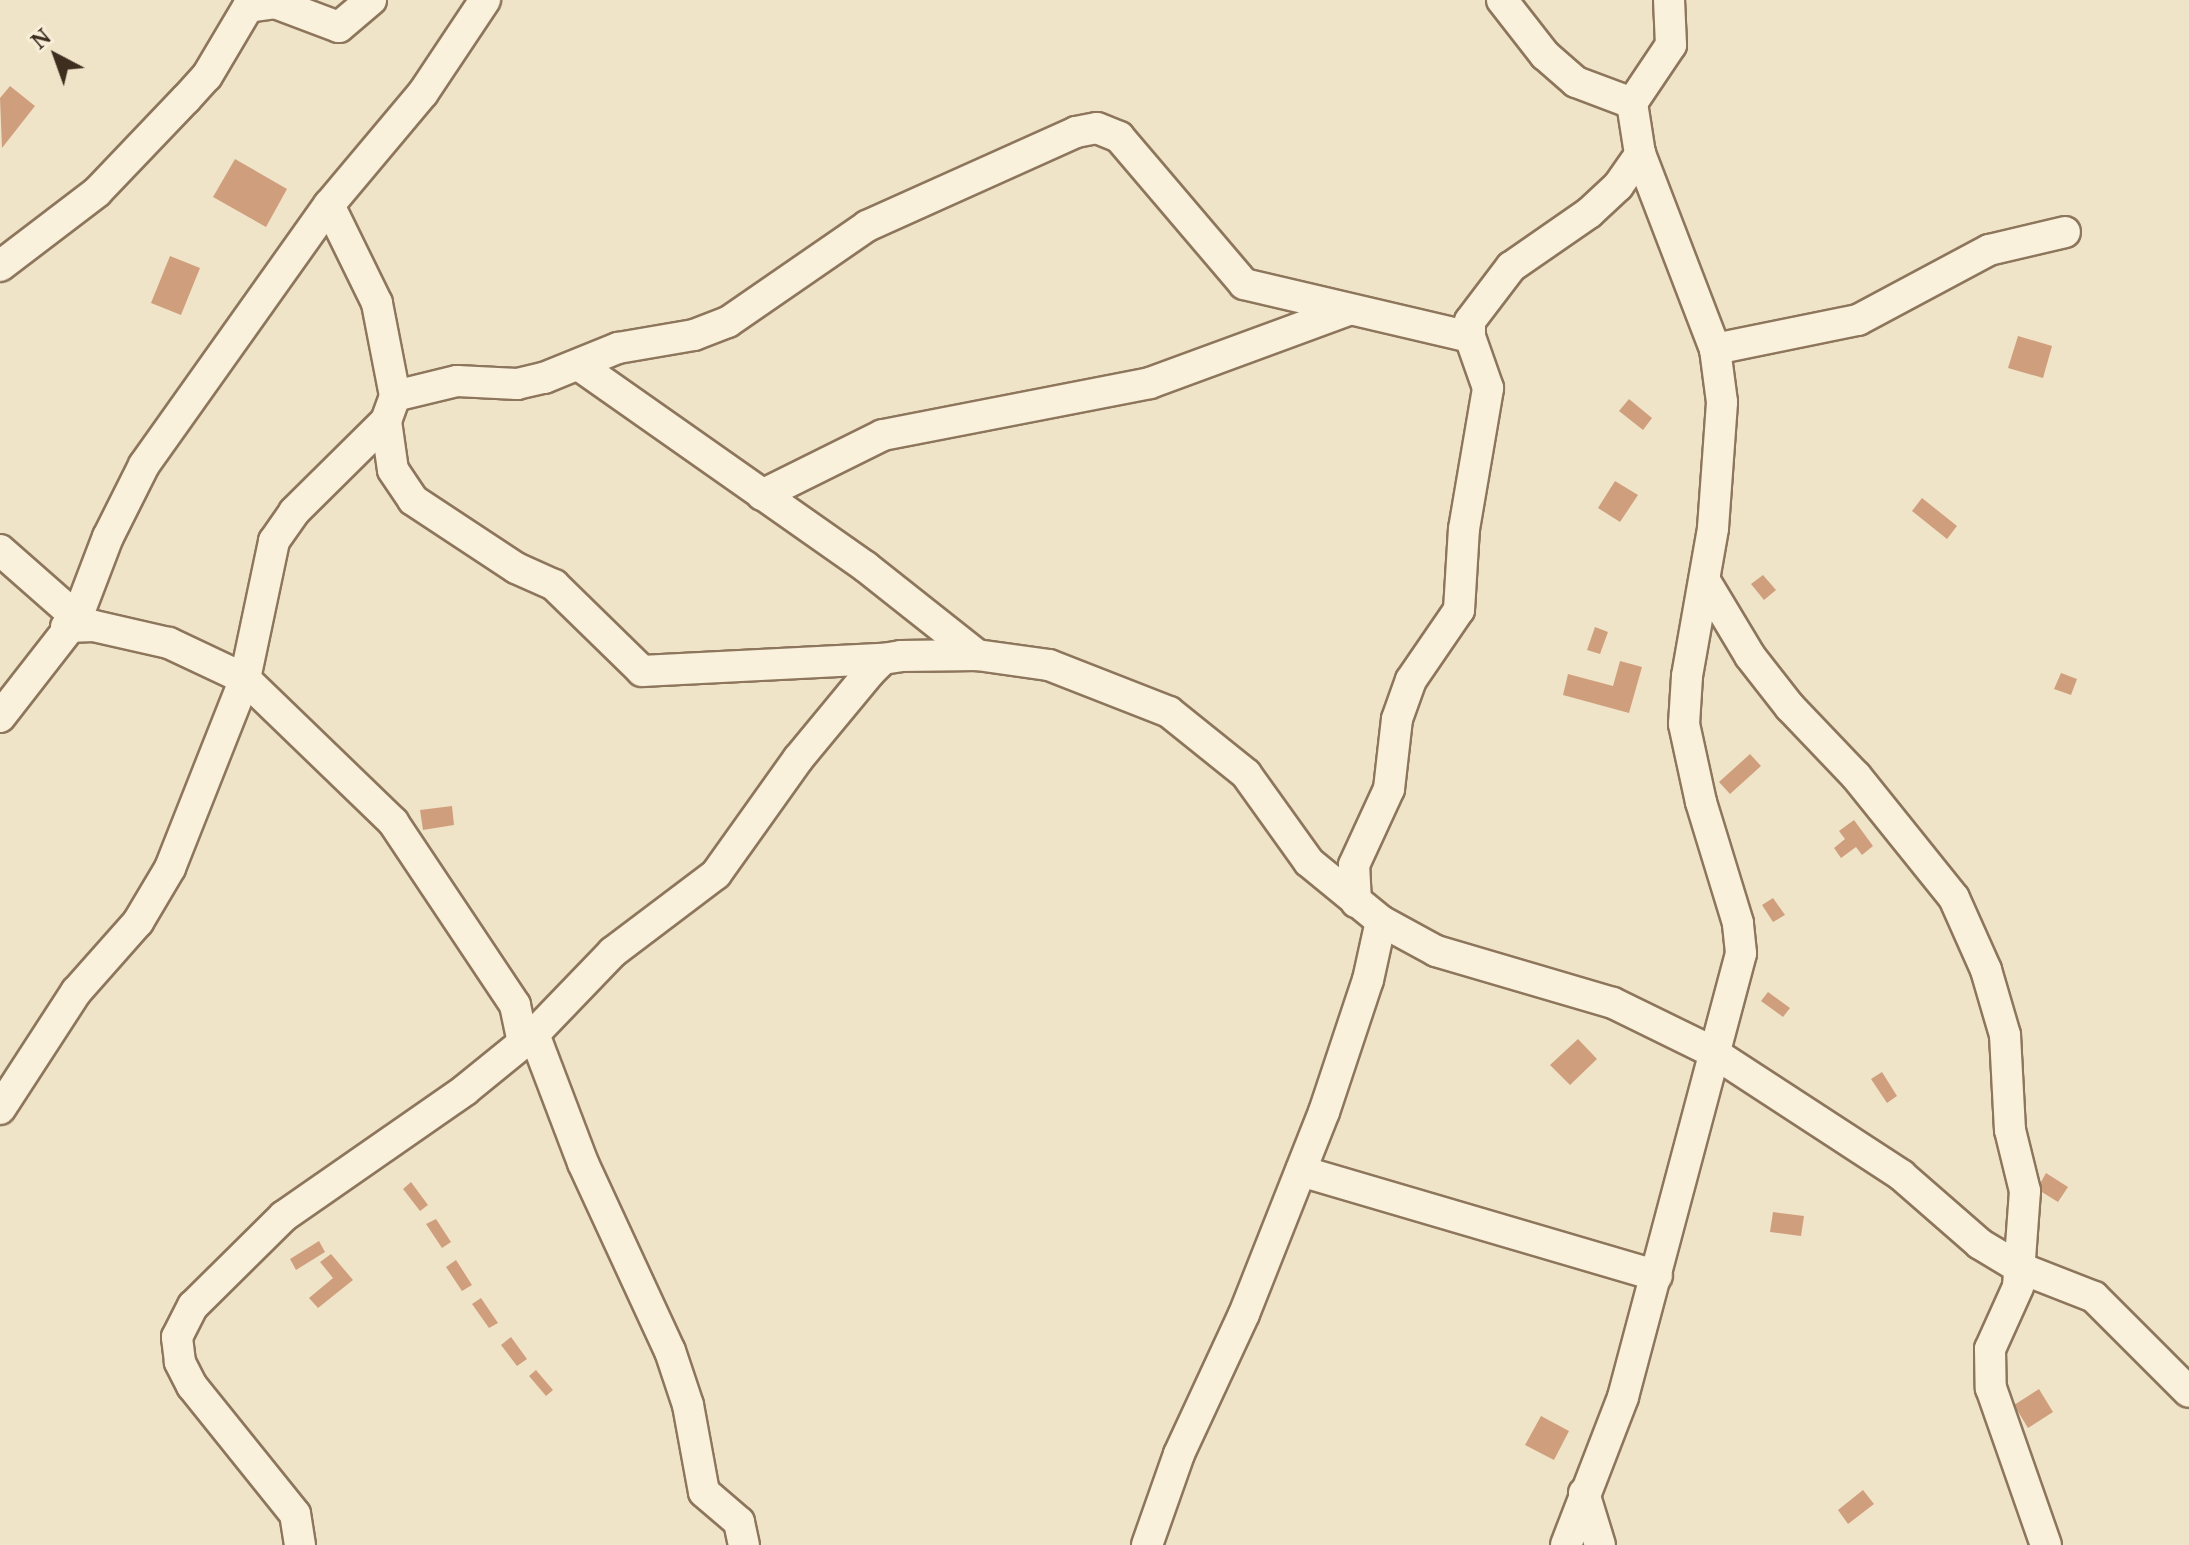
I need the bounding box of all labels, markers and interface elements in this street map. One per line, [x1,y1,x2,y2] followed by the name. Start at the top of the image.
[16,16,96,96] north arrow
[24,21,57,55] text: N

